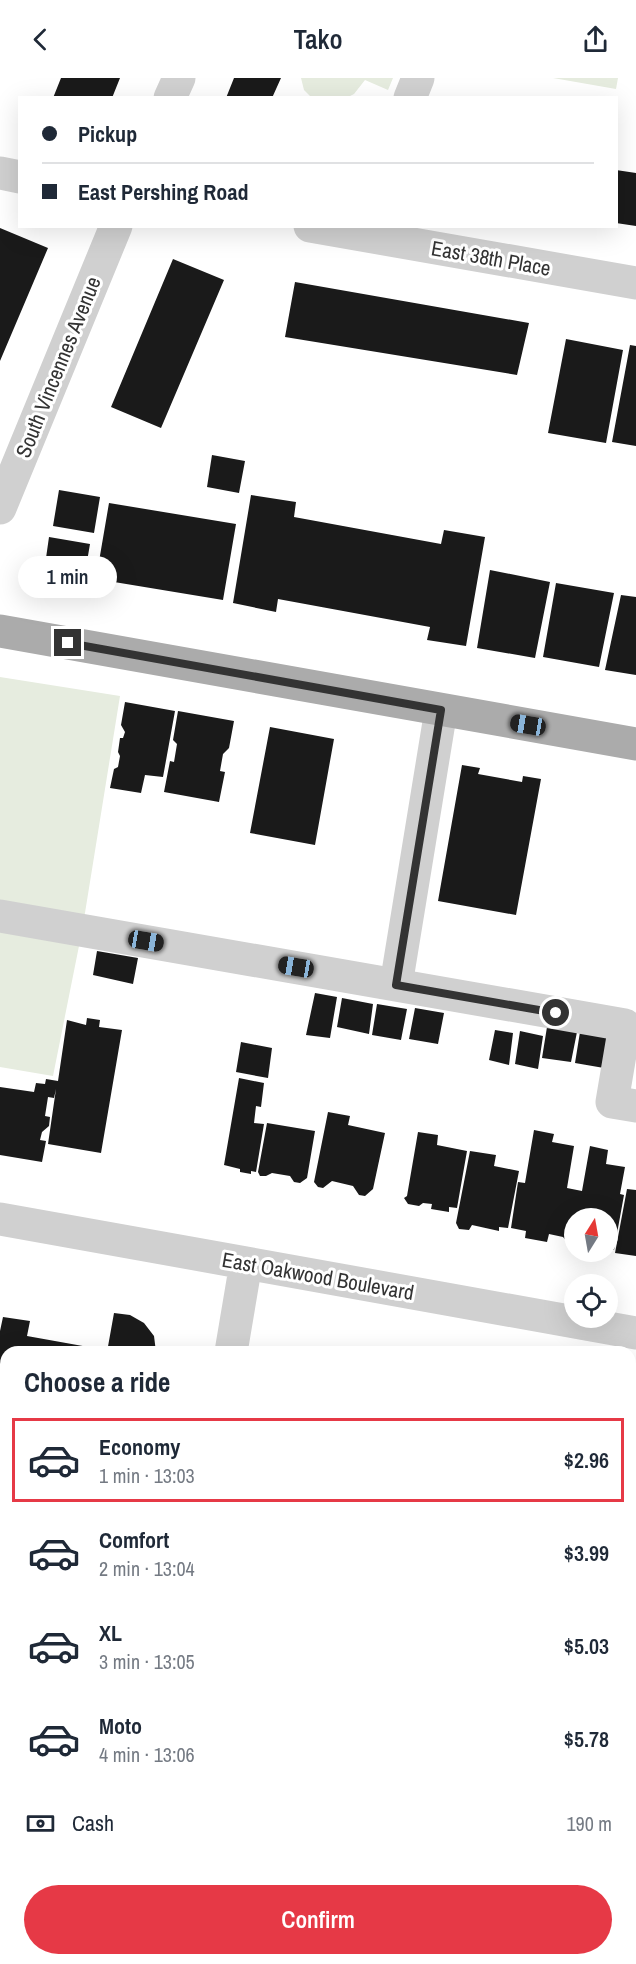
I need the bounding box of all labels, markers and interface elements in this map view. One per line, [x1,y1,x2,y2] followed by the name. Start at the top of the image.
[293,21,343,57] text: Tako
[24,23,57,56] icon: back
[579,23,612,56] icon: share
[78,119,137,149] text: Pickup
[78,177,248,207] text: East Pershing Road
[429,233,553,283] street label: East 38th Place
[8,272,108,462] street label: South Vincennes Avenue
[19,556,118,598] callout: 1 min
[46,563,89,590] text: 1 min
[54,629,81,656] route end
[509,713,547,737] car
[127,929,165,953] car
[277,955,315,979] car
[542,999,569,1026] route start
[564,1208,618,1262] north arrow
[564,1208,618,1328] map controls
[220,1245,416,1307] street label: East Oakwood Boulevard
[564,1274,618,1328] button: locate
[24,1364,170,1400] text: Choose a ride
[99,1432,180,1462] text: Economy
[27,1433,81,1487] icon: car
[564,1445,609,1475] text: $2.96
[99,1462,195,1489] text: 1 min · 13:03
[99,1525,169,1555] text: Comfort
[27,1526,81,1580] icon: car
[564,1538,609,1568] text: $3.99
[99,1555,195,1582] text: 2 min · 13:04
[99,1618,122,1648] text: XL
[27,1619,81,1673] icon: car
[564,1631,609,1661] text: $5.03
[99,1648,195,1675] text: 3 min · 13:05
[99,1711,142,1741] text: Moto
[27,1712,81,1766] icon: car
[564,1724,609,1754] text: $5.78
[99,1741,195,1768] text: 4 min · 13:06
[24,1807,57,1840] icon: cash
[72,1808,114,1838] text: Cash
[566,1810,612,1837] text: 190 m
[24,1885,612,1954] button: Confirm

